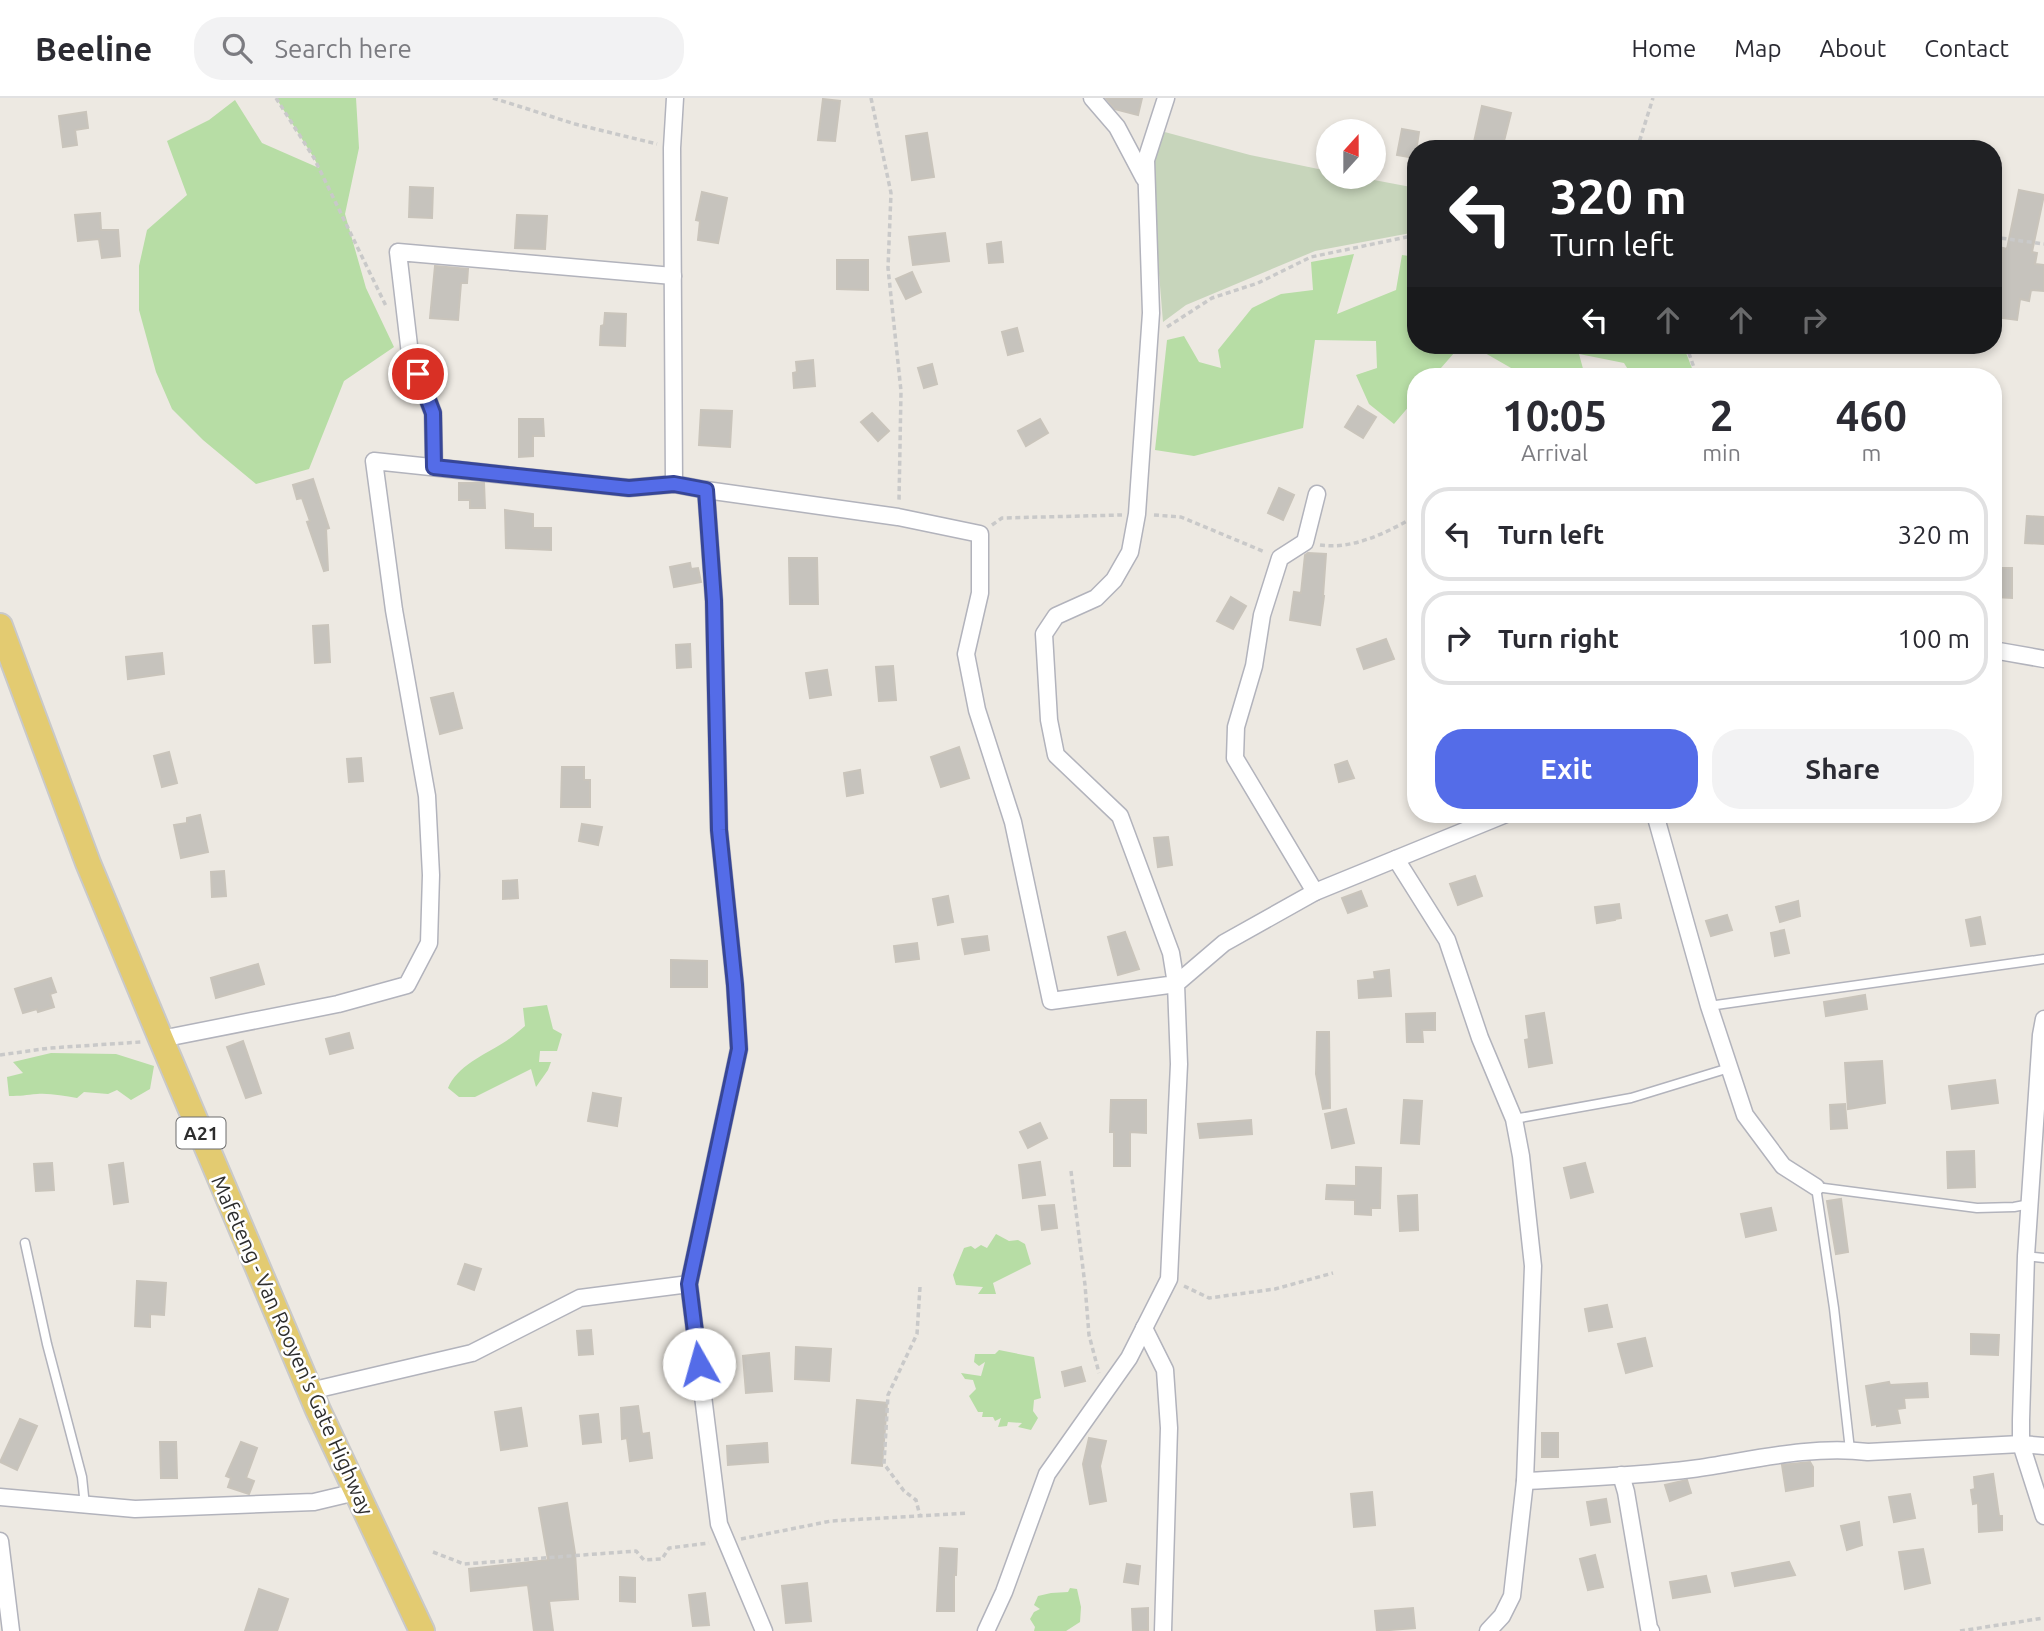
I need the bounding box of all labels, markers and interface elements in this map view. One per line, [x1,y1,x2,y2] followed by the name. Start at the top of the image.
[194,17,684,80] search box
[218,29,256,67] icon: search
[35,30,152,67] text: Beeline
[274,34,412,63] text: Search here
[1631,35,1696,62] text: Home
[1734,35,1781,62] text: Map
[1819,35,1886,62] text: About
[1924,35,2009,62] text: Contact
[1316,119,1386,189] north arrow
[1316,119,1386,189] map controls
[1435,168,1526,259] icon: left
[1550,168,1687,223] text: 320 m
[1550,226,1674,262] text: Turn left
[1576,301,1614,339] icon: left
[1649,301,1687,339] icon: ahead
[1722,301,1760,339] icon: ahead
[1795,301,1833,339] icon: right
[388,344,448,404] pin
[399,355,437,393] icon: arrive
[1502,392,1607,439] text: 10:05
[1710,392,1733,439] text: 2
[1836,392,1907,439] text: 460
[1521,440,1588,465] text: Arrival
[1702,440,1741,465] text: min
[1861,440,1881,465] text: m
[1439,515,1477,553] icon: left
[1498,520,1604,549] text: Turn left
[1898,520,1970,549] text: 320 m
[1439,619,1477,657] icon: right
[1498,624,1619,653] text: Turn right
[1898,624,1970,653] text: 100 m
[1435,729,1698,809] button: Exit
[1712,729,1974,809] button: Share
[176,1118,226,1148] road number: A21
[207,1172,379,1518] street label: Mafeteng - Van Rooyen's Gate Highway
[662,1327,736,1401] position arrow

